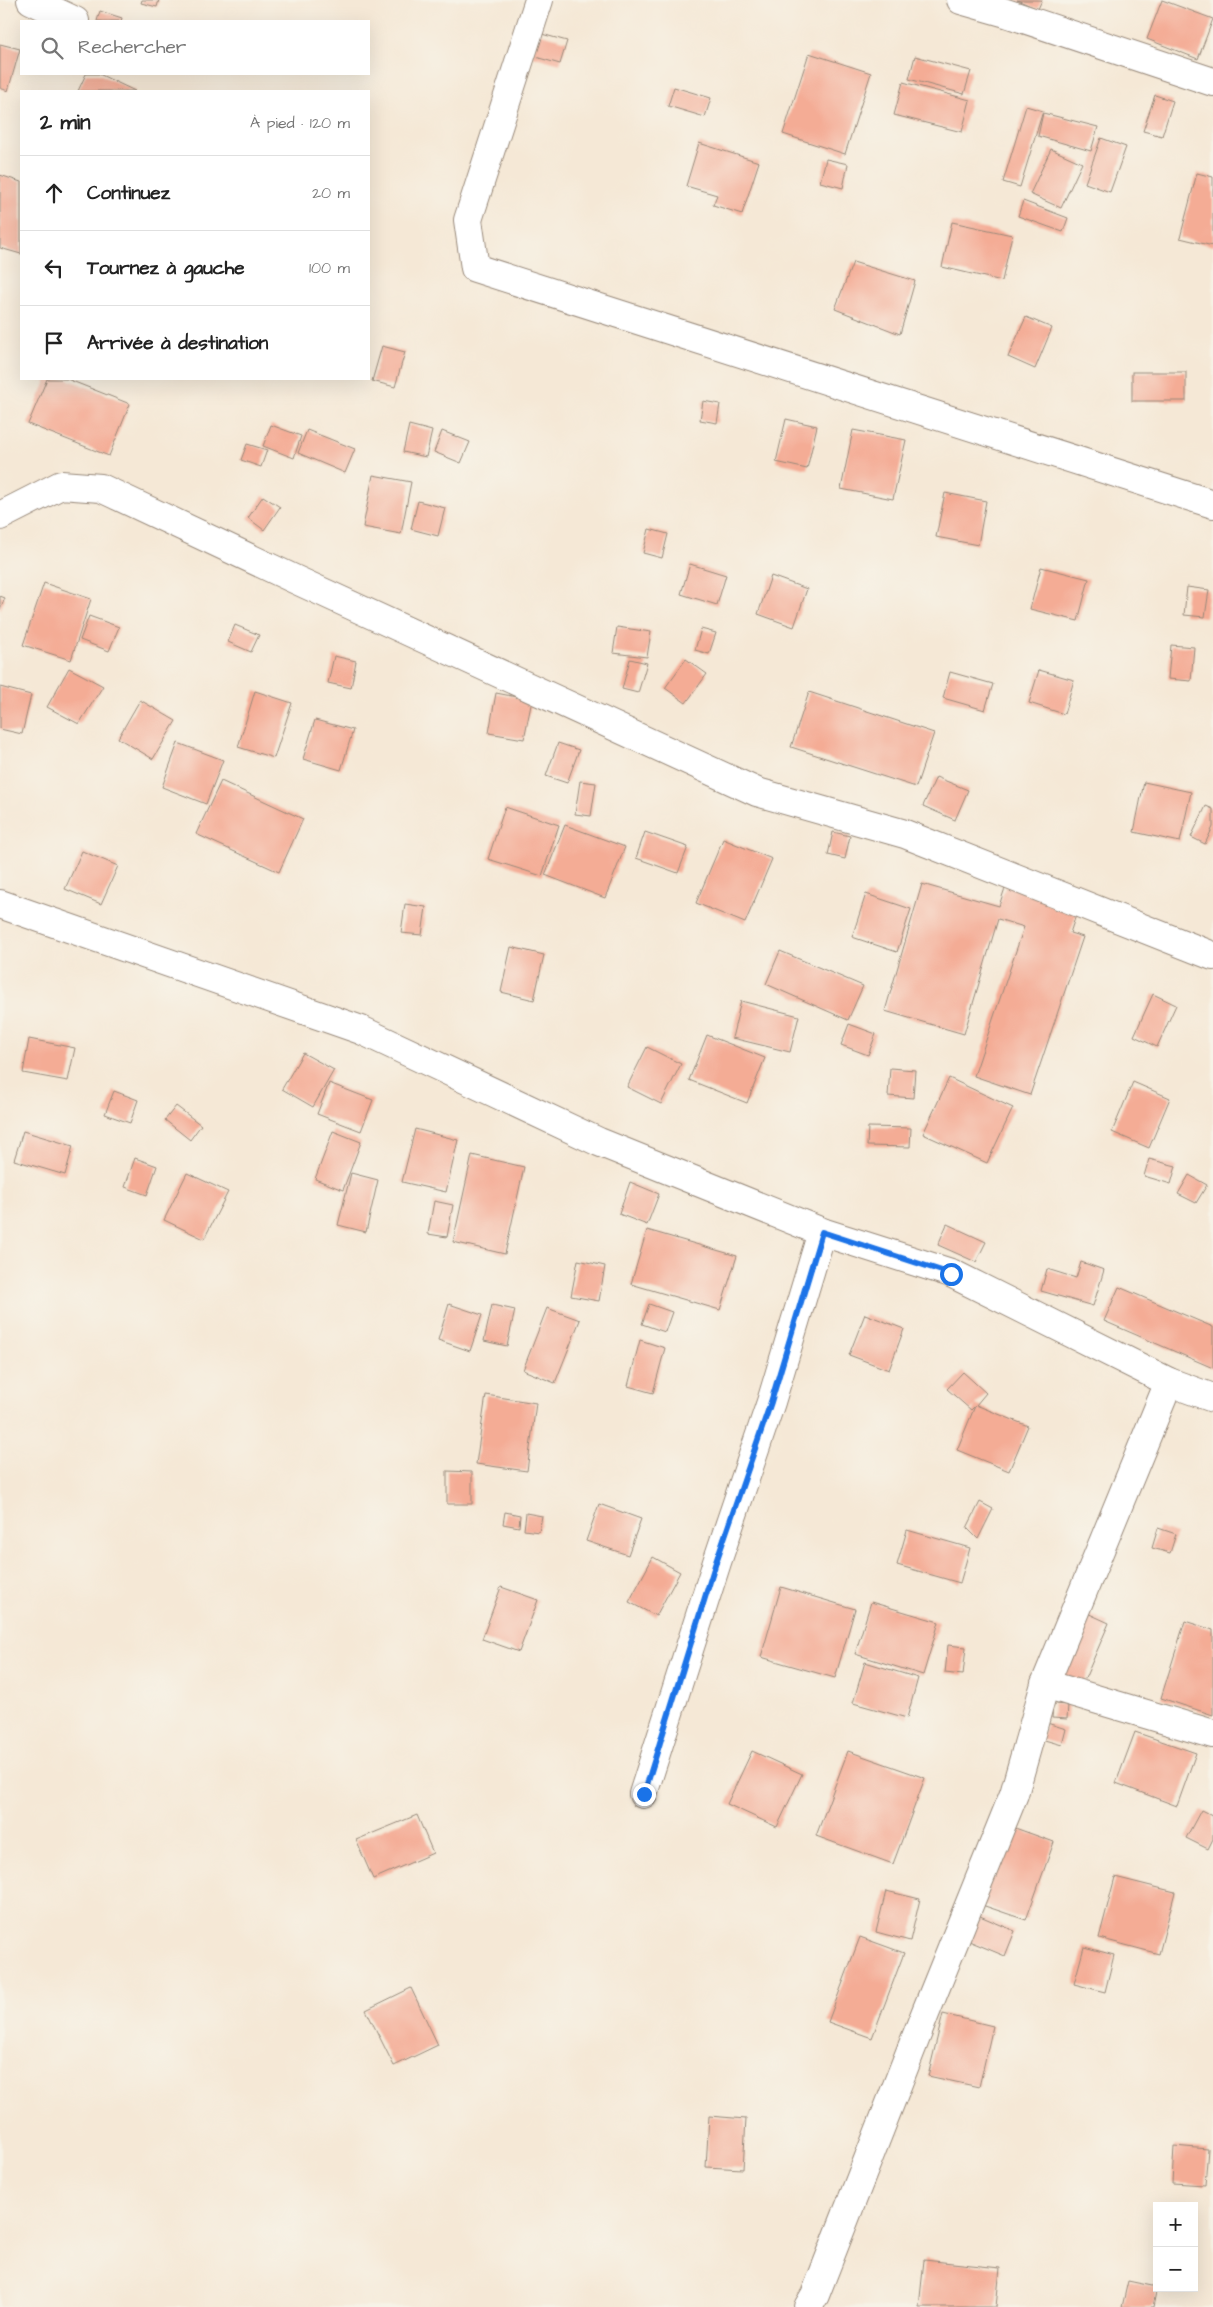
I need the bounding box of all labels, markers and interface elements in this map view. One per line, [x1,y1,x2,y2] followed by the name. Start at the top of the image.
[20,20,370,75] search box
[38,34,66,62] icon: search
[78,34,186,61] text: Rechercher
[40,108,90,137] text: 2 min
[250,112,350,134] text: À pied · 120 m
[40,179,68,207] icon: ahead
[87,180,170,207] text: Continuez
[312,182,350,204] text: 20 m
[40,254,68,282] icon: left
[87,255,245,282] text: Tournez à gauche
[309,257,350,279] text: 100 m
[40,329,68,357] icon: arrive
[87,330,268,357] text: Arrivée à destination
[940,1263,963,1286] route start
[633,1783,656,1806] route end
[1153,2202,1198,2292] map controls
[1153,2202,1198,2247] button: +
[1153,2247,1198,2292] button: −

